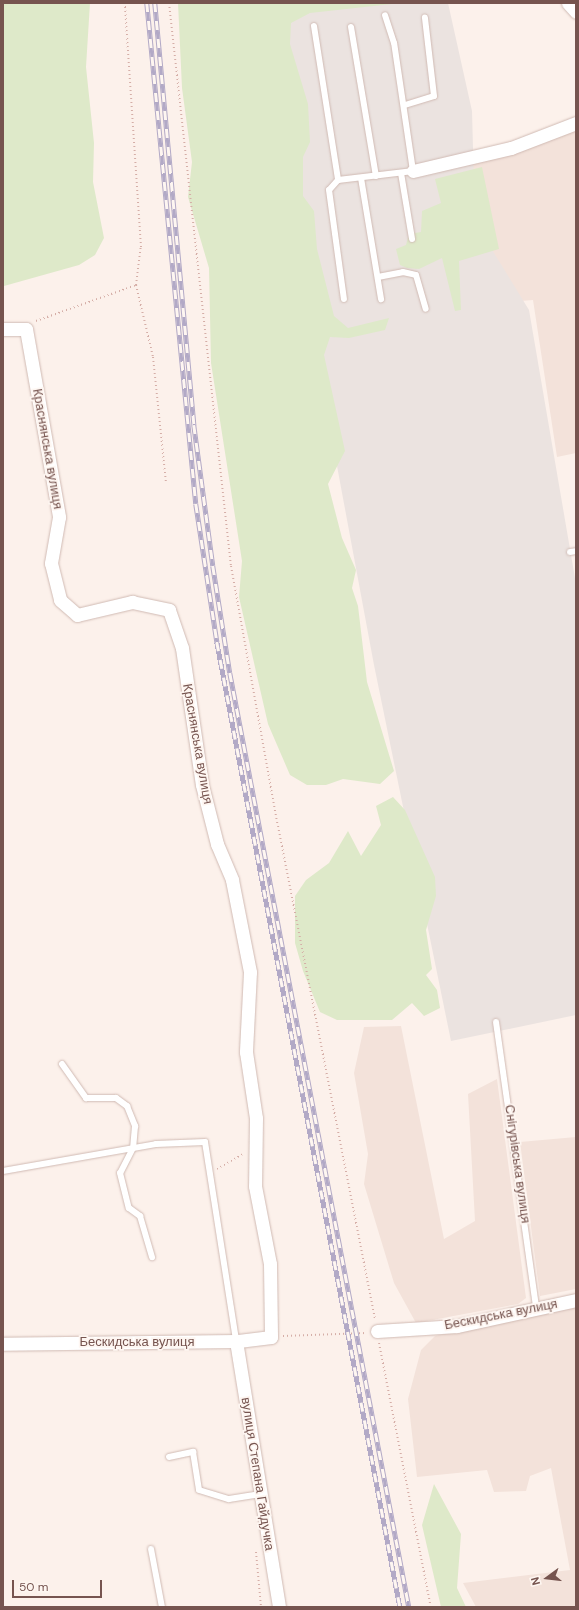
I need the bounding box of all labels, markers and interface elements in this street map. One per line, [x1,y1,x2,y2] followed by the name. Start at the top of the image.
[29,388,65,510] street label: Краснянська вулиця
[179,683,215,805] street label: Краснянська вулиця
[501,1104,533,1224] street label: Снігурівська вулиця
[443,1296,559,1334] street label: Бескидська вулиця
[80,1334,194,1350] street label: Бескидська вулиця
[237,1396,277,1552] street label: вулиця Степана Гайдучка
[527,1558,567,1598] north arrow
[14,1572,104,1598] scale bar
[528,1575,543,1587] text: N
[19,1579,48,1595] text: 50 m

